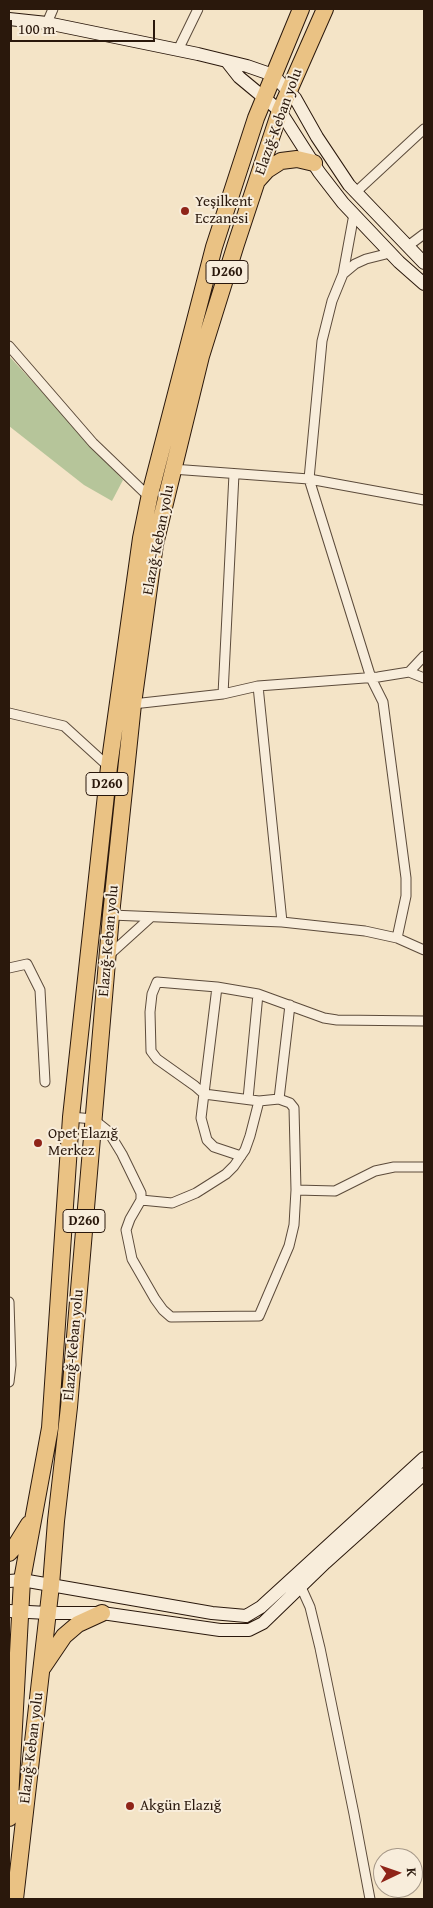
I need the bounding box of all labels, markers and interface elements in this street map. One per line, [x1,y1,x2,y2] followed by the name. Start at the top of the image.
[12,10,158,42] scale bar
[18,18,55,39] text: 100 m
[251,66,307,178] street label: Elazığ-Keban yolu
[195,193,253,228] place label: Yeşilkent Eczanesi
[179,205,191,217] marker: Yeşilkent Eczanesi
[206,260,248,284] road number: D260
[139,483,179,597] street label: Elazığ-Keban yolu
[86,772,128,796] road number: D260
[95,884,123,998] street label: Elazığ-Keban yolu
[48,1125,118,1160] place label: Opet Elazığ Merkez
[32,1137,44,1149] marker: Opet Elazığ Merkez
[63,1210,105,1232] road number: D260
[60,1288,88,1402] street label: Elazığ-Keban yolu
[16,1691,48,1805] street label: Elazığ-Keban yolu
[140,1797,221,1815] place label: Akgün Elazığ
[124,1800,136,1812] marker: Akgün Elazığ
[373,1848,423,1898] north arrow
[402,1867,422,1877] text: K

